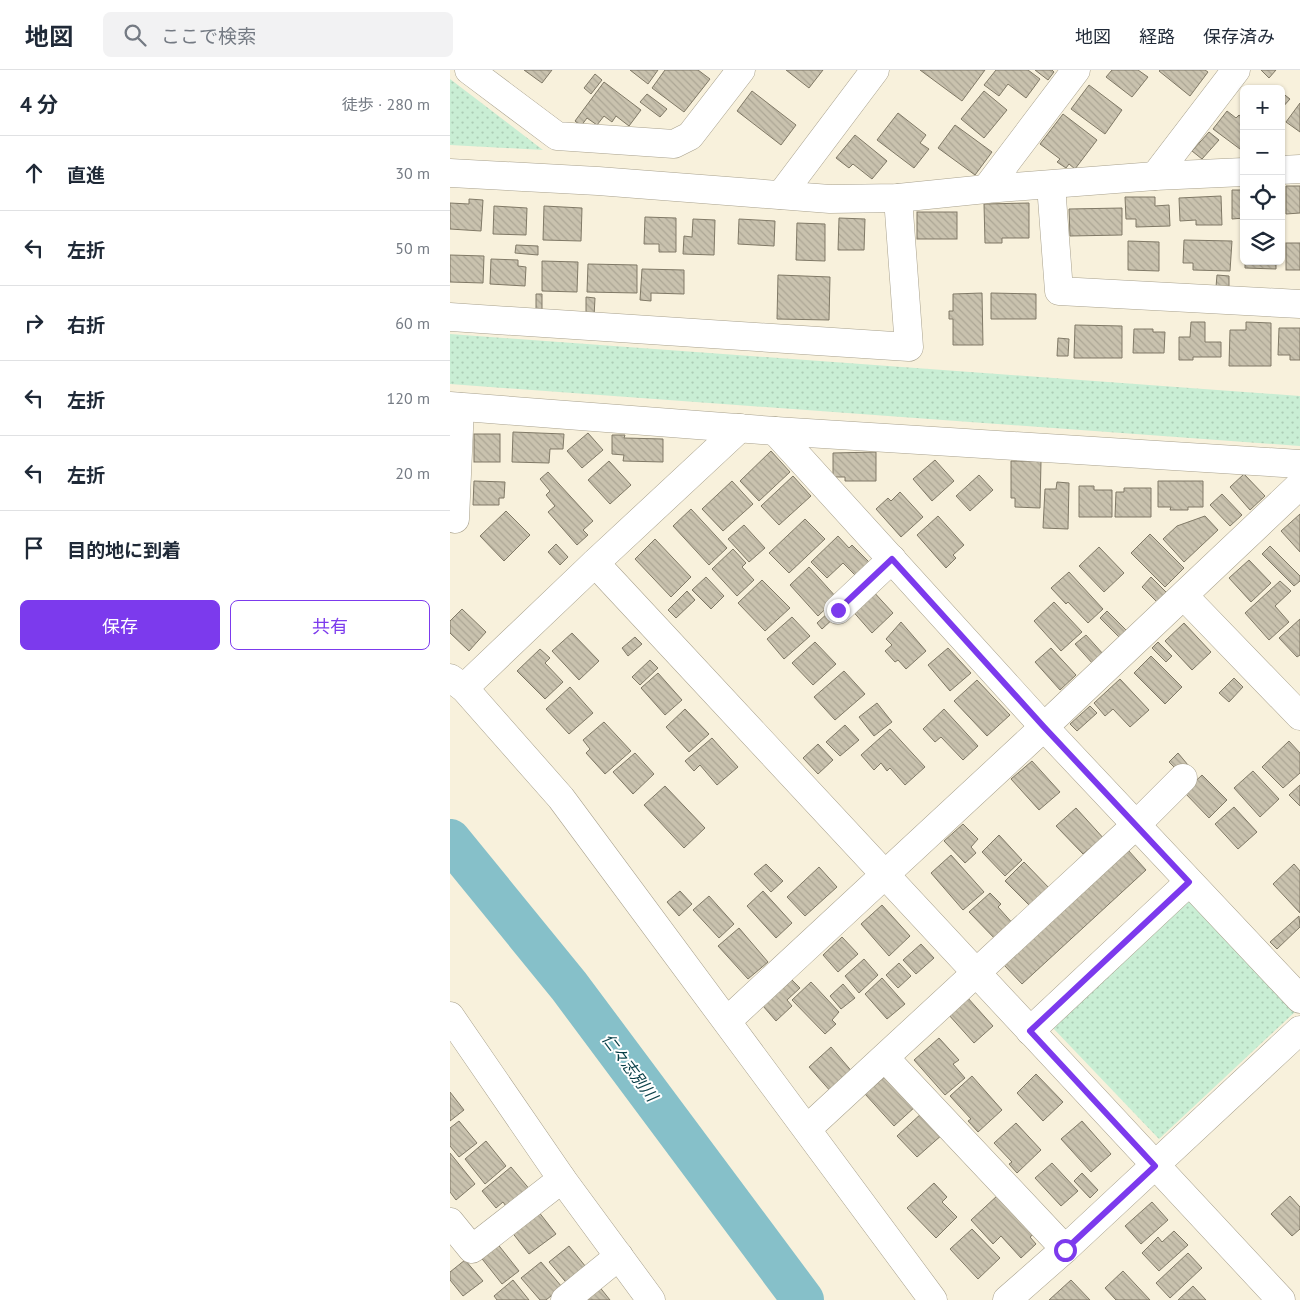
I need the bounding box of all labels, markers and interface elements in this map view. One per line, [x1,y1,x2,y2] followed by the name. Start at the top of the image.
[103,12,453,57] search box
[25,21,73,52] text: 地図
[121,21,149,49] icon: search
[161,24,256,48] text: ここで検索
[1075,25,1111,48] text: 地図
[1139,25,1175,48] text: 経路
[1203,25,1275,48] text: 保存済み
[1240,85,1285,265] map controls
[1240,85,1285,130] button: +
[20,91,58,118] text: 4 分
[342,94,430,114] text: 徒歩 · 280 m
[1240,130,1285,175] button: −
[20,159,48,187] icon: ahead
[67,163,105,187] text: 直進
[395,163,430,183] text: 30 m
[1240,175,1285,220] button: locate
[1240,220,1285,265] button: layers
[20,234,48,262] icon: left
[67,238,105,262] text: 左折
[395,238,430,258] text: 50 m
[20,309,48,337] icon: right
[67,313,105,337] text: 右折
[395,313,430,333] text: 60 m
[20,384,48,412] icon: left
[67,388,105,412] text: 左折
[387,388,430,408] text: 120 m
[20,459,48,487] icon: left
[67,463,105,487] text: 左折
[395,463,430,483] text: 20 m
[20,534,48,562] icon: arrive
[67,538,181,562] text: 目的地に到着
[827,599,850,622] route end
[20,600,220,650] button: 保存
[230,600,430,650] button: 共有
[598,1029,663,1107] water label: 仁々志別川
[1054,1239,1077,1262] route start

